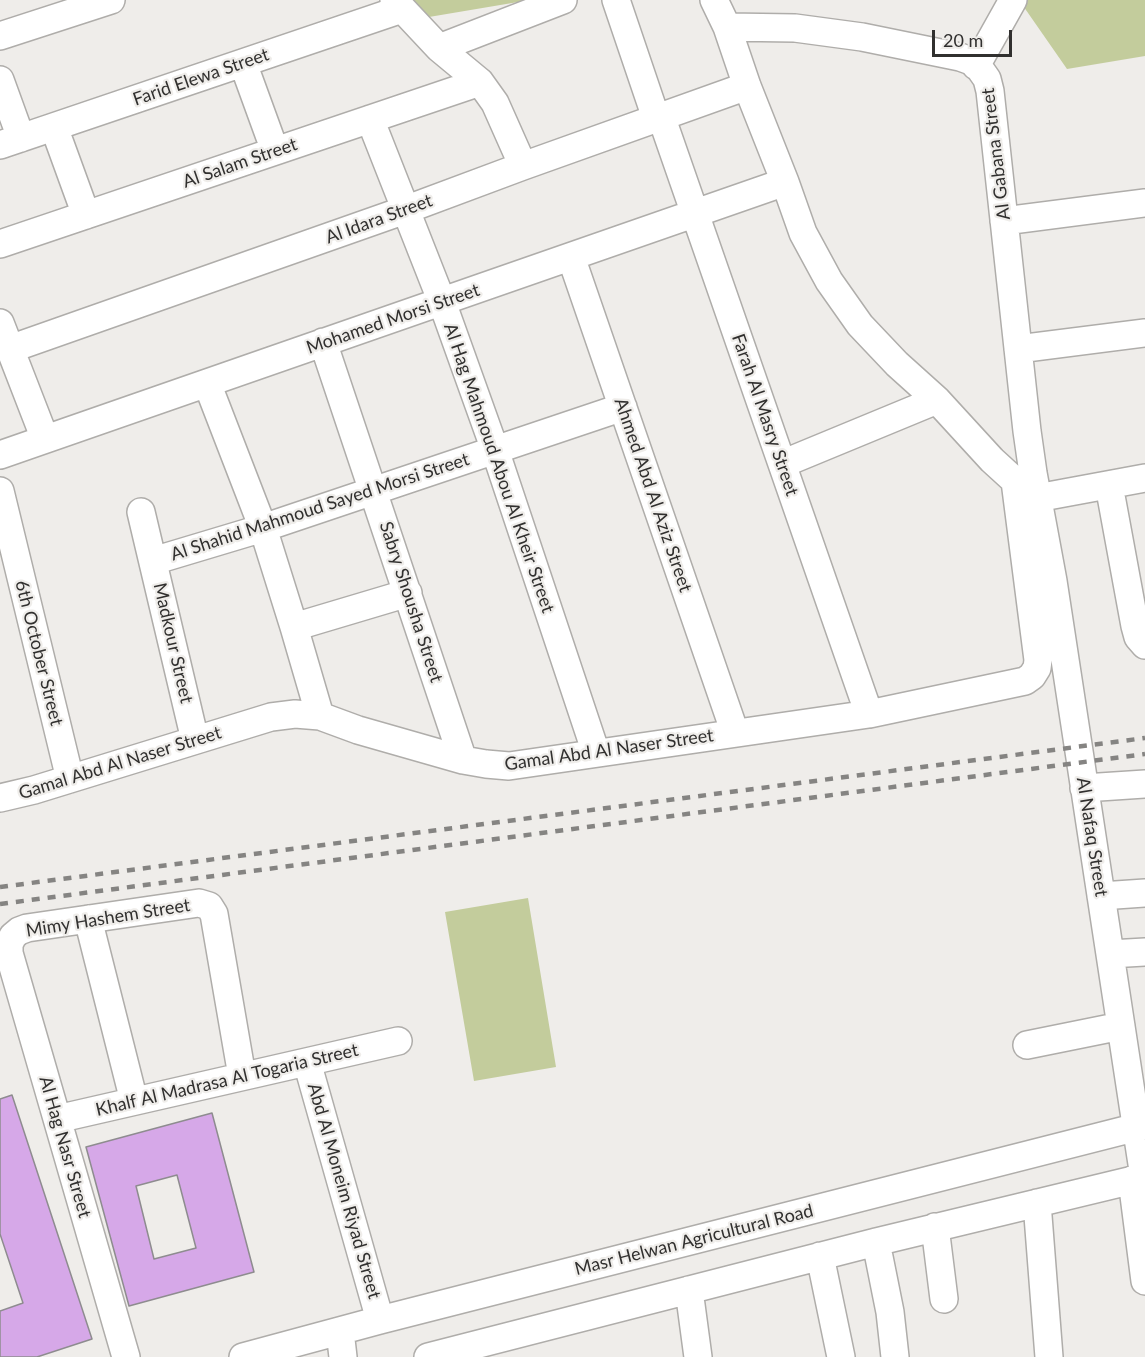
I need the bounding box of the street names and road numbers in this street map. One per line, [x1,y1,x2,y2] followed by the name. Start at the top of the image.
[130,44,272,110] street label: Farid Elewa Street
[977,87,1015,221] street label: Al Gabana Street
[180,133,300,193] street label: Al Salam Street
[323,190,435,248] street label: Al Idara Street
[303,279,483,359] street label: Mohamed Morsi Street
[439,320,559,616] street label: Al Hag Mahmoud Abou Al Kheir Street
[727,331,803,499] street label: Farah Al Masry Street
[610,395,696,595] street label: Ahmed Abd Al Aziz Street
[168,448,472,566] street label: Al Shahid Mahmoud Sayed Morsi Street
[375,519,447,685] street label: Sabry Shousha Street
[10,578,68,728] street label: 6th October Street
[149,581,197,705] street label: Madkour Street
[16,722,224,804] street label: Gamal Abd Al Naser Street
[503,725,715,775] street label: Gamal Abd Al Naser Street
[1072,776,1112,898] street label: Al Nafaq Street
[24,894,192,942] street label: Mimy Hashem Street
[94,1039,360,1121] street label: Khalf Al Madrasa Al Togaria Street
[34,1074,96,1220] street label: Al Hag Nasr Street
[303,1081,385,1301] street label: Abd Al Moneim Riyad Street
[572,1200,816,1280] street label: Masr Helwan Agricultural Road

